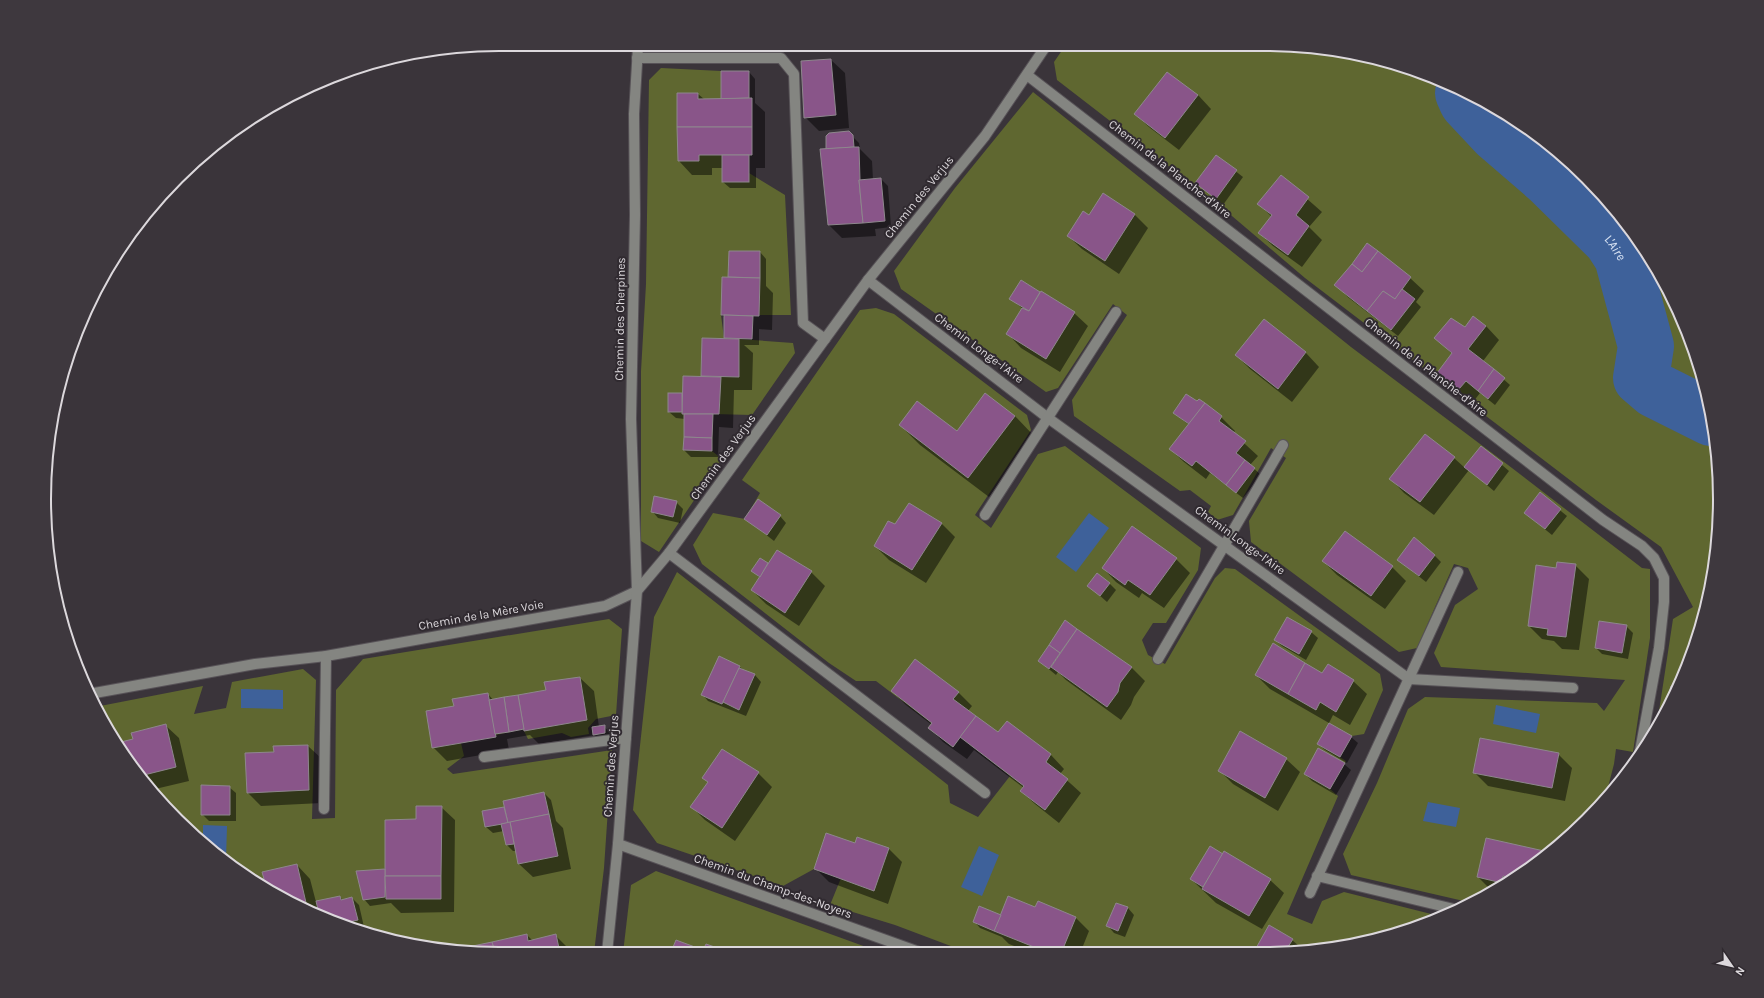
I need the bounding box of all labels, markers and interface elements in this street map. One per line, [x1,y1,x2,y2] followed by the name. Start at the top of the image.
[1106,117,1234,221] street label: Chemin de la Planche-d'Aire
[881,153,957,241] street label: Chemin des Verjus
[1602,231,1629,263] water label: L'Aire
[612,257,628,381] street label: Chemin des Cherpines
[932,310,1026,386] street label: Chemin Longe-l'Aire
[1362,315,1490,419] street label: Chemin de la Planche-d'Aire
[687,412,759,502] street label: Chemin des Verjus
[1192,503,1288,577] street label: Chemin Longe-l'Aire
[417,597,545,633] street label: Chemin de la Mère Voie
[600,714,622,818] street label: Chemin des Verjus
[692,851,854,921] street label: Chemin du Champ-des-Noyers
[1712,946,1752,986] north arrow
[1732,964,1747,978] text: N

